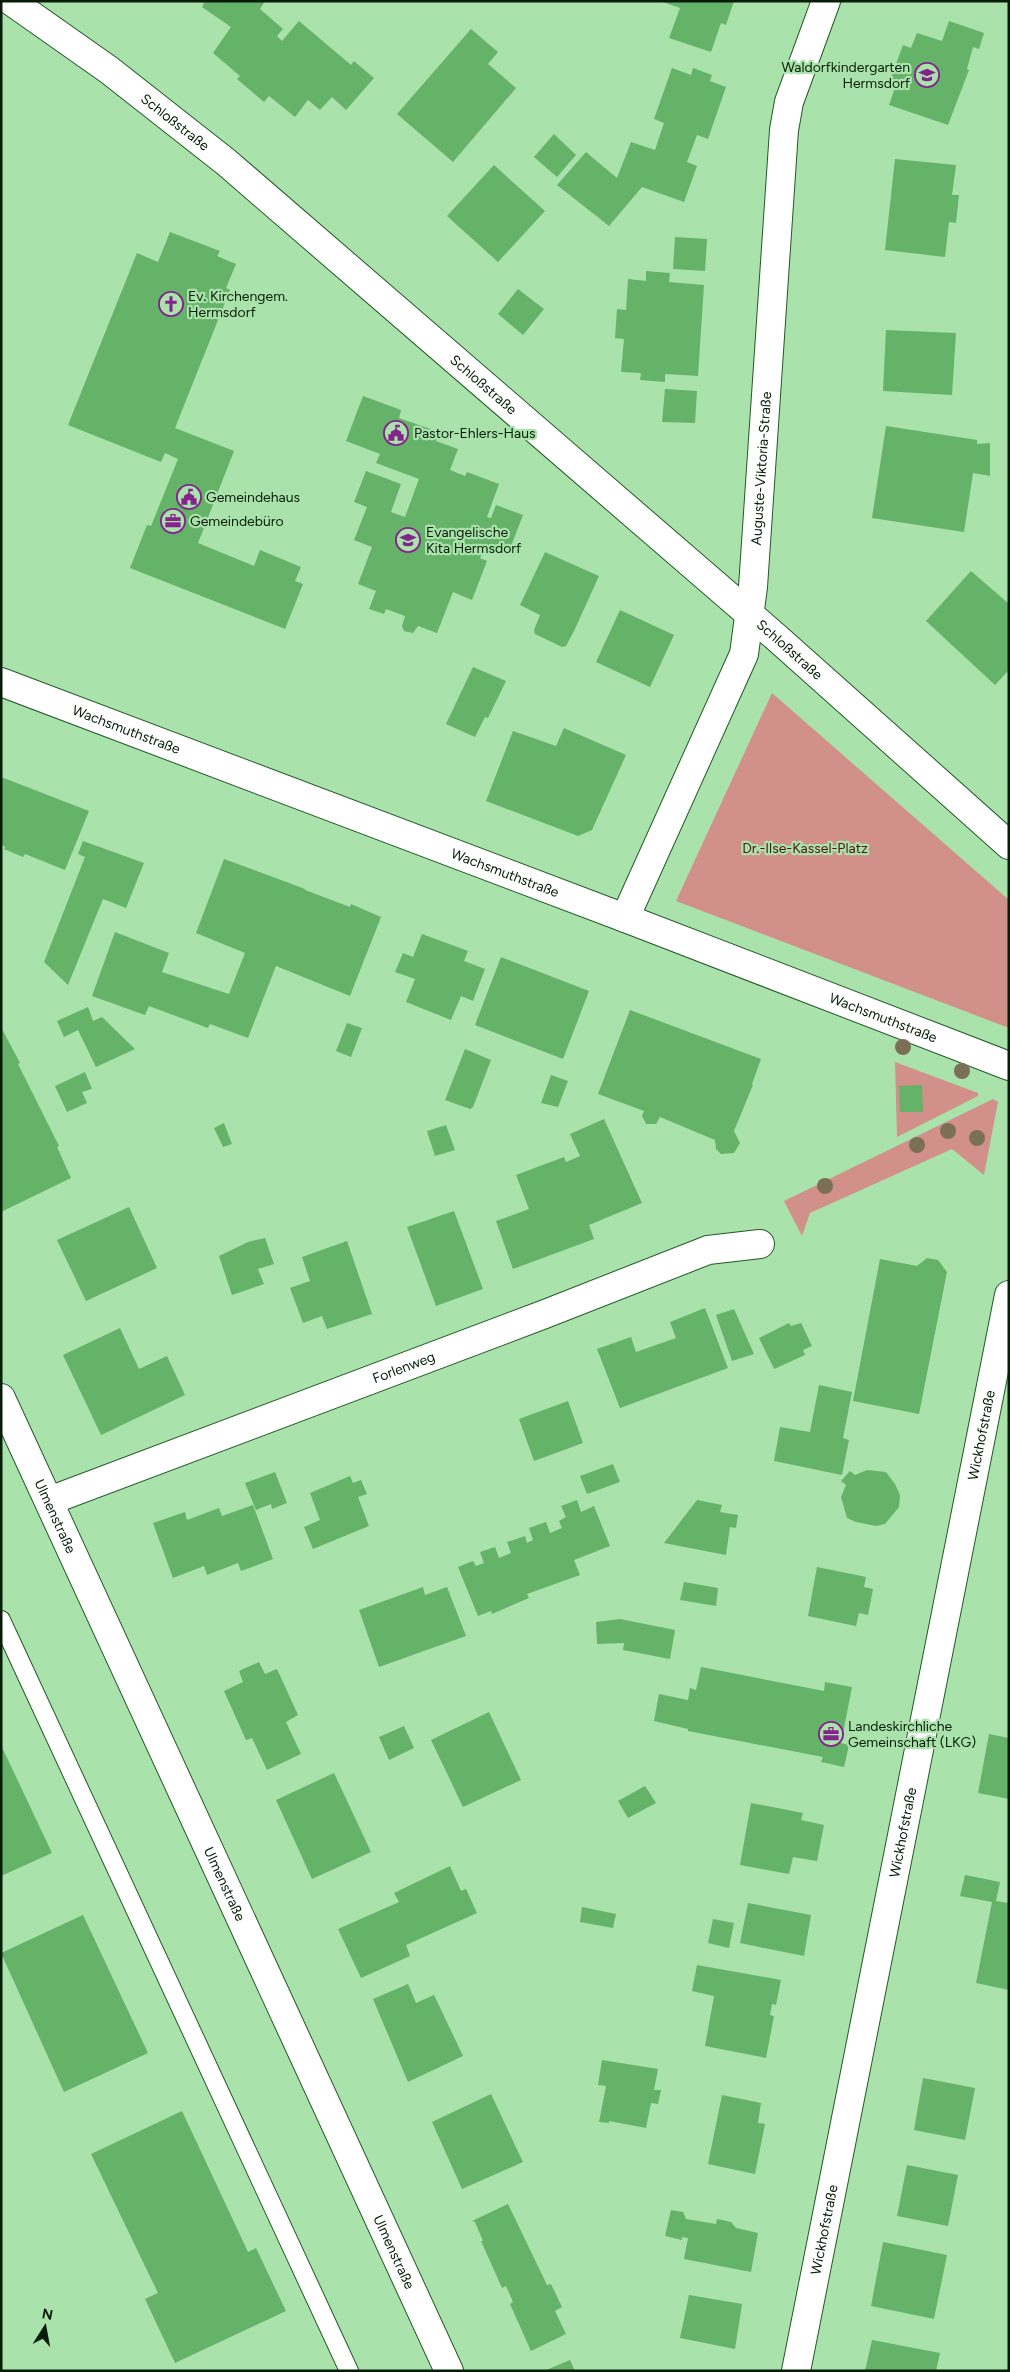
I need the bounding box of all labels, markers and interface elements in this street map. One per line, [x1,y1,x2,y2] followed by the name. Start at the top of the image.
[781,59,911,92] place label: Waldorfkindergarten Hermsdorf
[914,62,940,88] school or university icon: Waldorfkindergarten Hermsdorf
[137,90,213,155] street label: Schloßstraße
[188,288,288,321] place label: Ev. Kirchengem. Hermsdorf
[158,291,184,317] church icon: Ev. Kirchengem. Hermsdorf
[446,351,520,418] street label: Schloßstraße
[748,391,775,546] street label: Auguste-Viktoria-Straße
[383,420,409,446] public building icon: Pastor-Ehlers-Haus
[414,425,536,442] place label: Pastor-Ehlers-Haus
[176,484,202,510] public building icon: Gemeindehaus
[206,489,300,506] place label: Gemeindehaus
[160,508,186,534] office icon: Gemeindebüro
[190,513,284,530] place label: Gemeindebüro
[426,524,522,557] place label: Evangelische Kita Hermsdorf
[395,527,421,553] school or university icon: Evangelische Kita Hermsdorf
[753,616,826,684] street label: Schloßstraße
[70,702,183,758] street label: Wachsmuthstraße
[742,840,868,857] park label: Dr.-Ilse-Kassel-Platz
[449,845,562,901] street label: Wachsmuthstraße
[827,990,940,1047] street label: Wachsmuthstraße
[370,1348,437,1387] street label: Forlenweg
[965,1388,999,1482] street label: Wickhofstraße
[31,1477,79,1556] street label: Ulmenstraße
[848,1718,976,1751] place label: Landeskirchliche Gemeinschaft (LKG)
[818,1721,844,1747] office icon: Landeskirchliche Gemeinschaft (LKG)
[886,1786,920,1879] street label: Wickhofstraße
[200,1844,249,1924] street label: Ulmenstraße
[807,2183,842,2276] street label: Wickhofstraße
[369,2212,418,2292] street label: Ulmenstraße
[20,2302,70,2352] north arrow
[40,2305,54,2324] text: N

